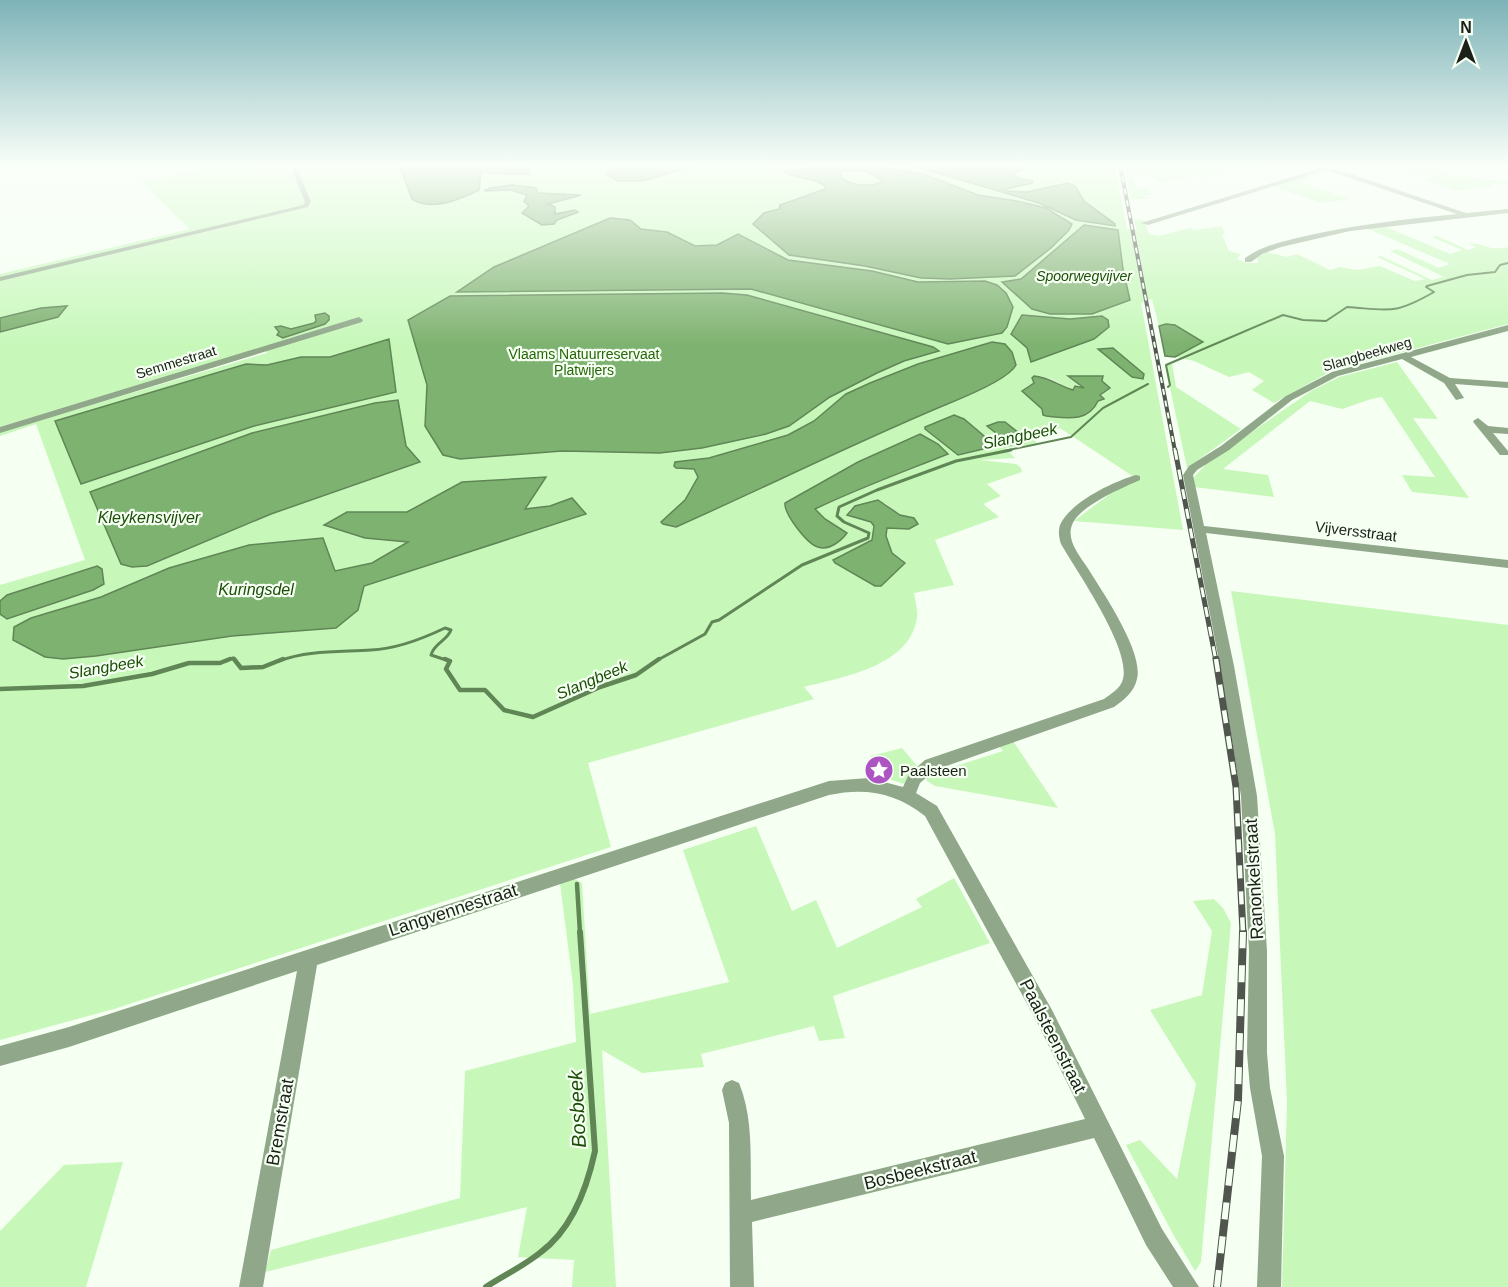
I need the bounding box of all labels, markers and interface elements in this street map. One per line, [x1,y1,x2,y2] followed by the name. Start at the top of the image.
[1436,12,1496,72] north arrow
[1460,19,1472,36] text: N
[1036,268,1133,284] water label: Spoorwegvijver
[1321,334,1413,374] street label: Slangbeekweg
[134,342,218,382] street label: Semmestraat
[509,346,660,378] park label: Vlaams Natuurreservaat Platwijers
[981,420,1060,452] water label: Slangbeek
[98,509,201,526] water label: Kleykensvijver
[1314,518,1399,545] street label: Vijversstraat
[218,581,294,598] water label: Kuringsdel
[67,652,146,682] water label: Slangbeek
[554,657,631,703] water label: Slangbeek
[863,754,895,786] place icon: Paalsteen
[900,762,967,779] place label: Paalsteen
[1241,818,1267,940] street label: Ranonkelstraat
[386,880,520,940] street label: Langvennestraat
[1016,976,1090,1096] street label: Paalsteenstraat
[564,1069,590,1148] water label: Bosbeek
[263,1077,297,1167] street label: Bremstraat
[862,1146,978,1194] street label: Bosbeekstraat

